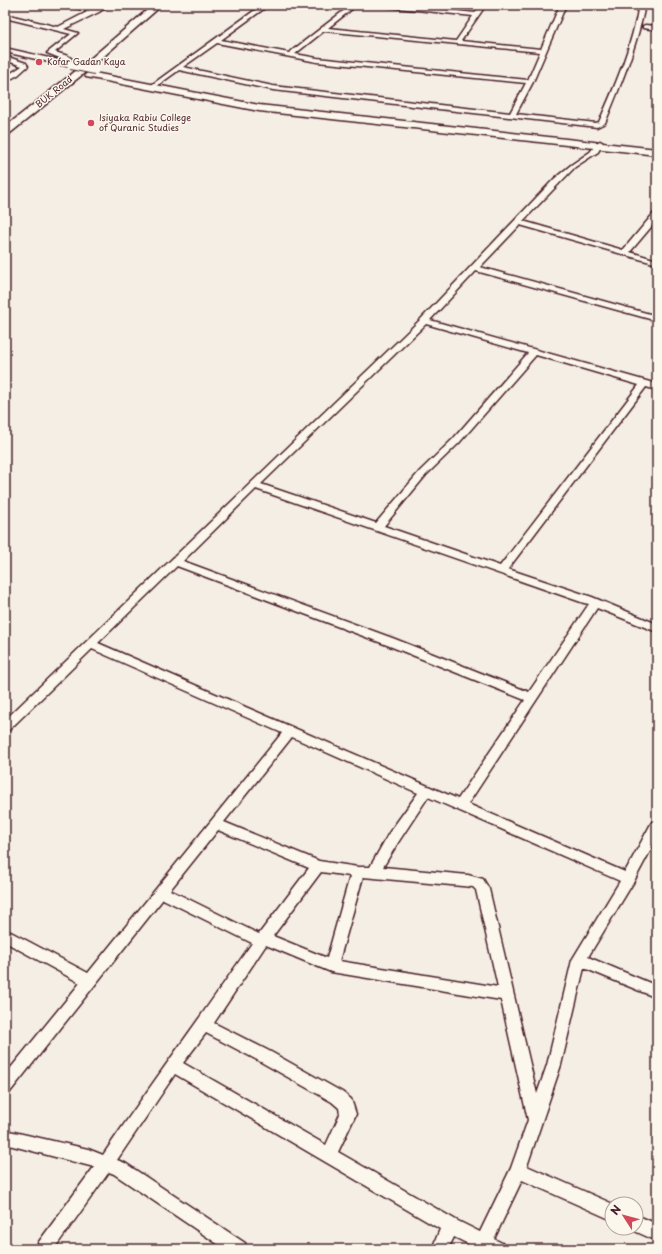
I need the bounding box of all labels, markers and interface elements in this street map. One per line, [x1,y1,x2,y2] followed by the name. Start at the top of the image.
[47,54,126,68] place label: Kofar Gadan Kaya
[34,57,44,67] marker: Kofar Gadan Kaya
[32,72,75,110] street label: BUK Road
[99,110,191,134] place label: Isiyaka Rabiu College of Quranic Studies
[86,118,96,128] marker: Isiyaka Rabiu College of Quranic Studies
[604,1196,644,1236] north arrow
[606,1201,625,1218] text: N

